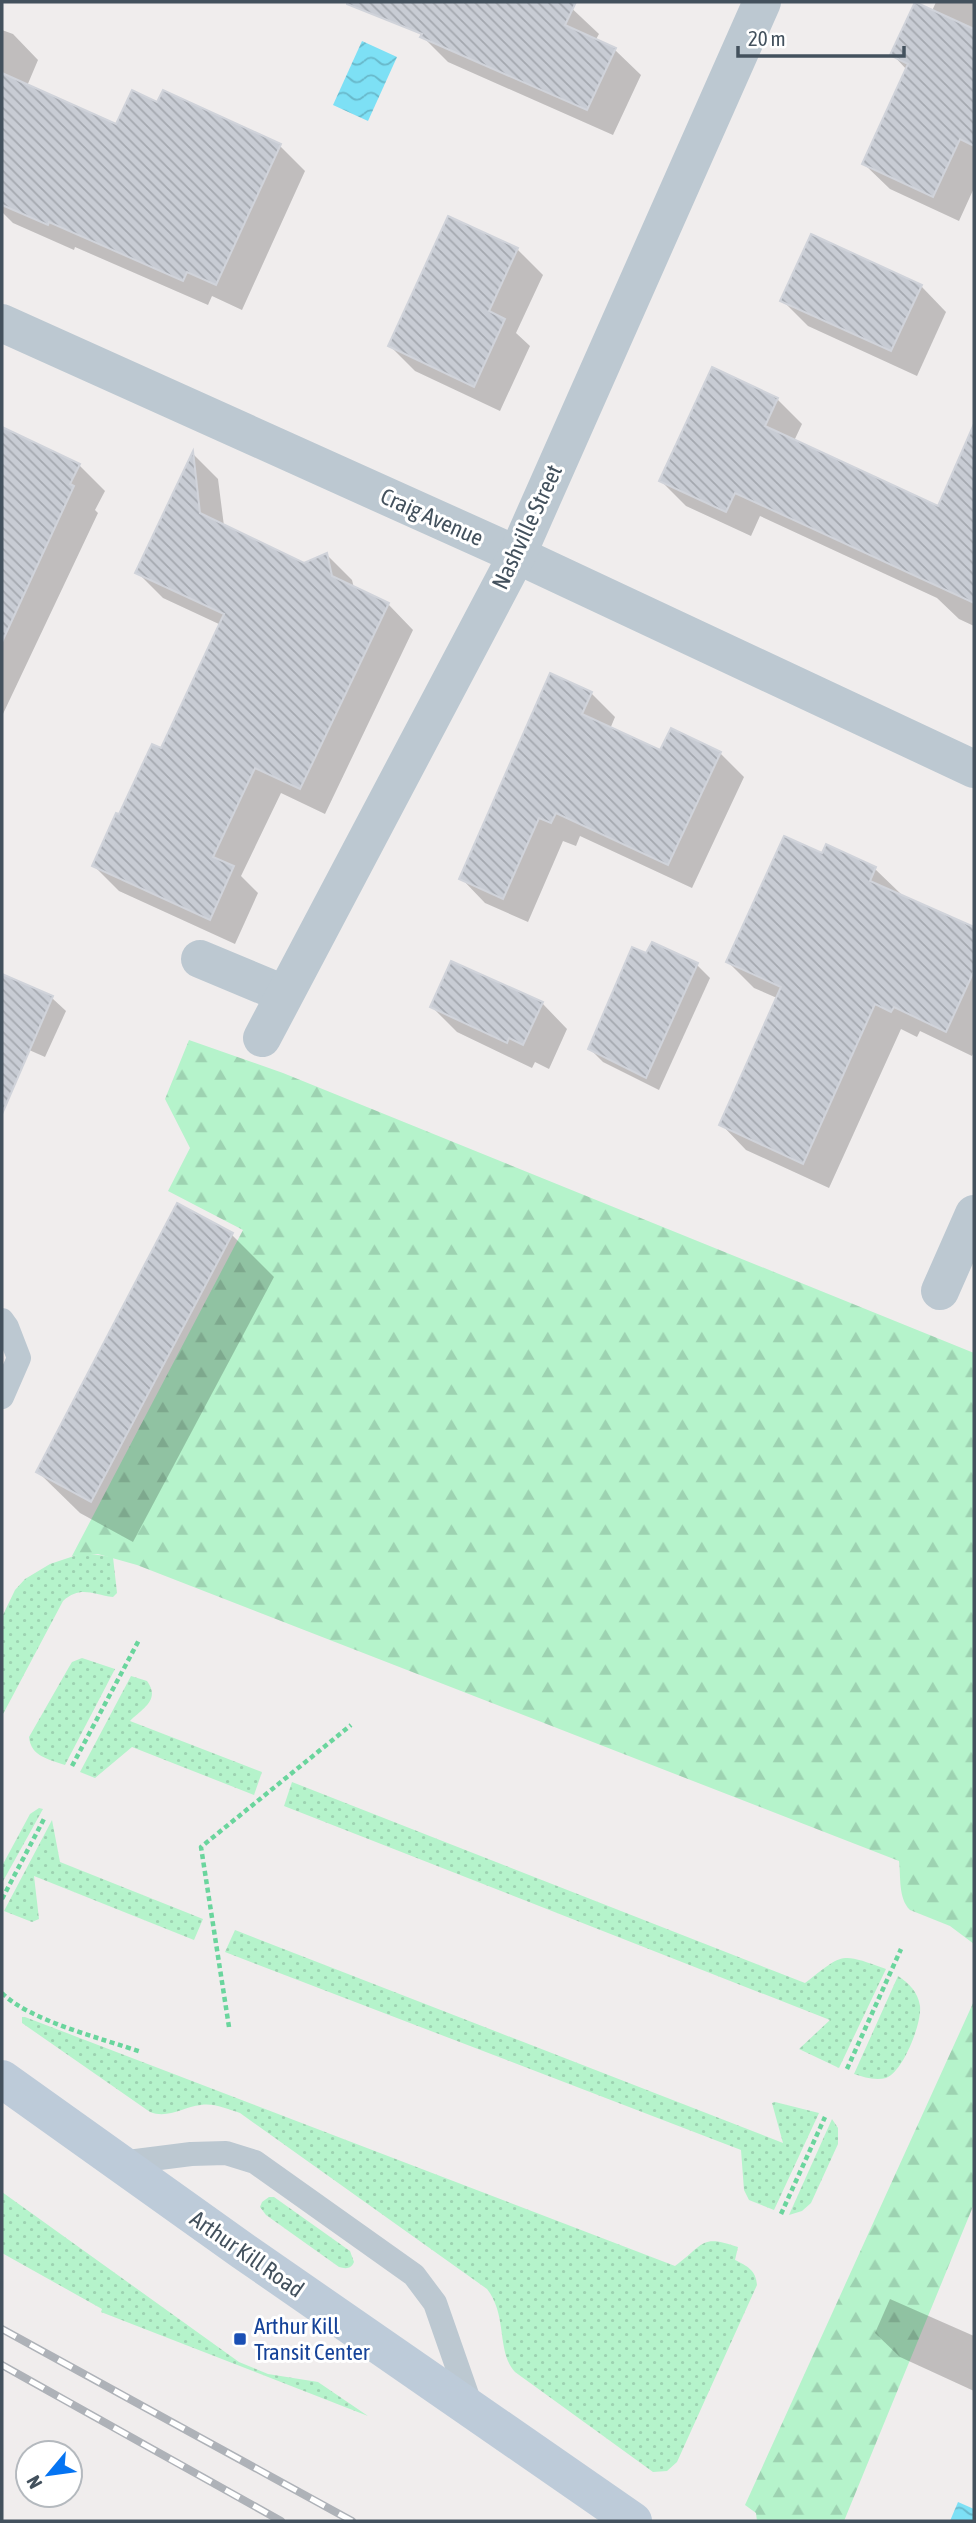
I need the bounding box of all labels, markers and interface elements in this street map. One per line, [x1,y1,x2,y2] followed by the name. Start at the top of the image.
[738,14,904,58] scale bar
[748,26,786,50] text: 20 m
[487,461,567,593] street label: Nashville Street
[377,483,487,551] street label: Craig Avenue
[185,2205,309,2303] street label: Arthur Kill Road
[254,2313,371,2365] place label: Arthur Kill Transit Center
[232,2331,248,2347] marker: Arthur Kill Transit Center
[14,2439,84,2509] north arrow
[22,2472,46,2492] text: N

